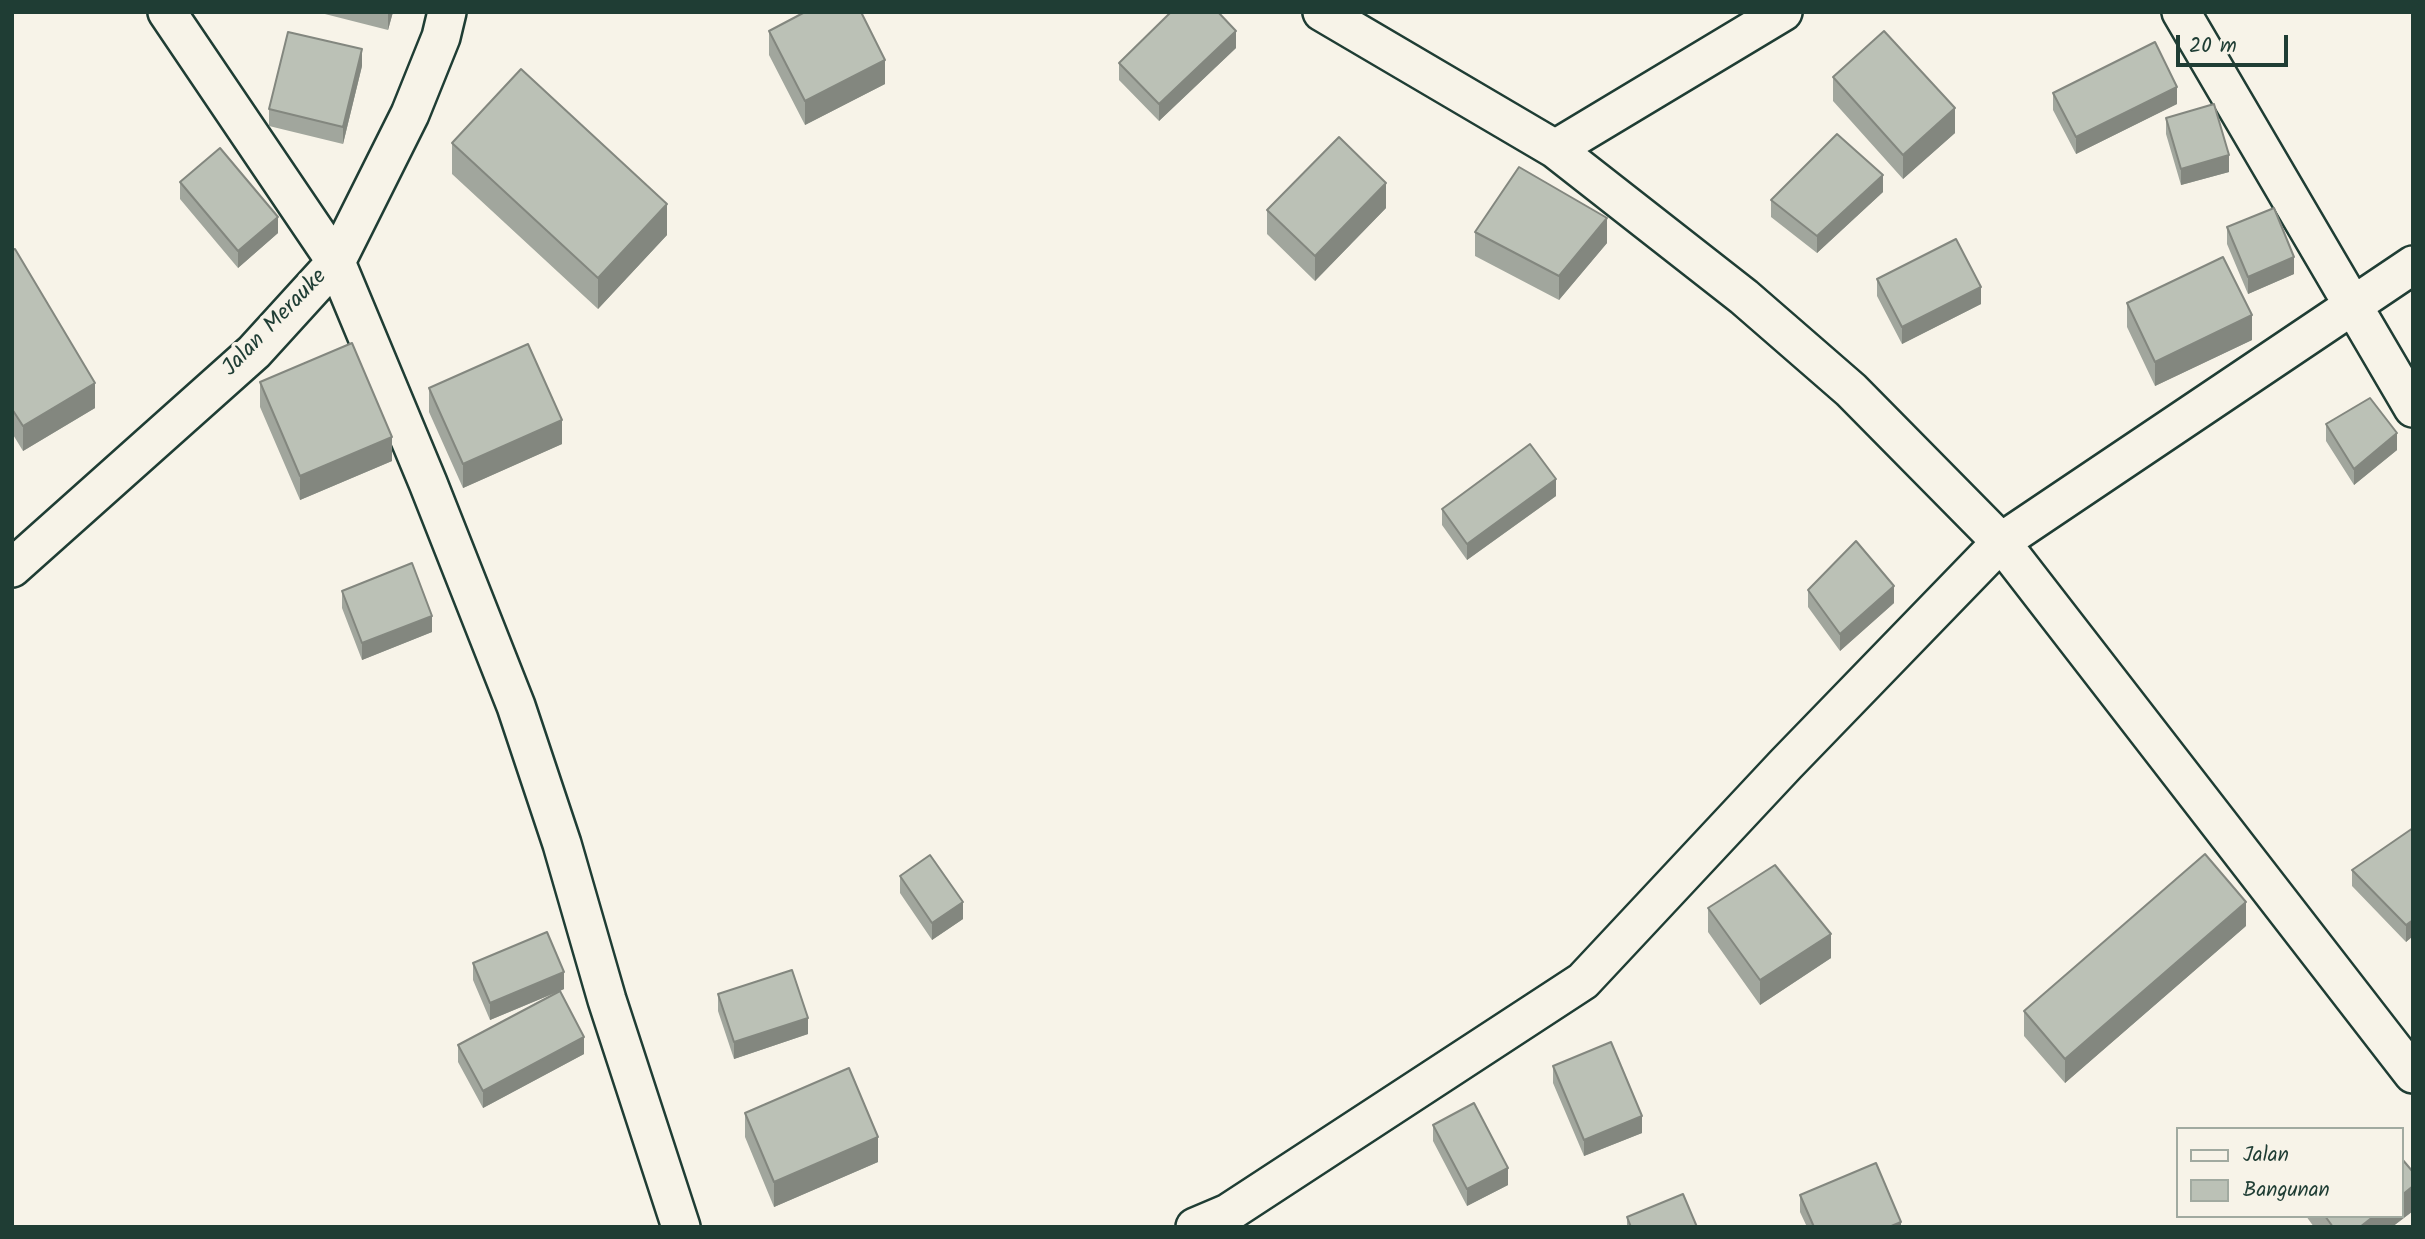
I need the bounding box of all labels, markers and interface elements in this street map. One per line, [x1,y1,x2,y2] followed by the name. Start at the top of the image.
[2180,21,2292,65] scale bar
[2189,30,2237,63] text: 20 m
[218,265,334,383] street label: Jalan Merauke
[2176,1127,2404,1218] legend
[2243,1139,2289,1172] text: Jalan
[2243,1174,2330,1207] text: Bangunan

